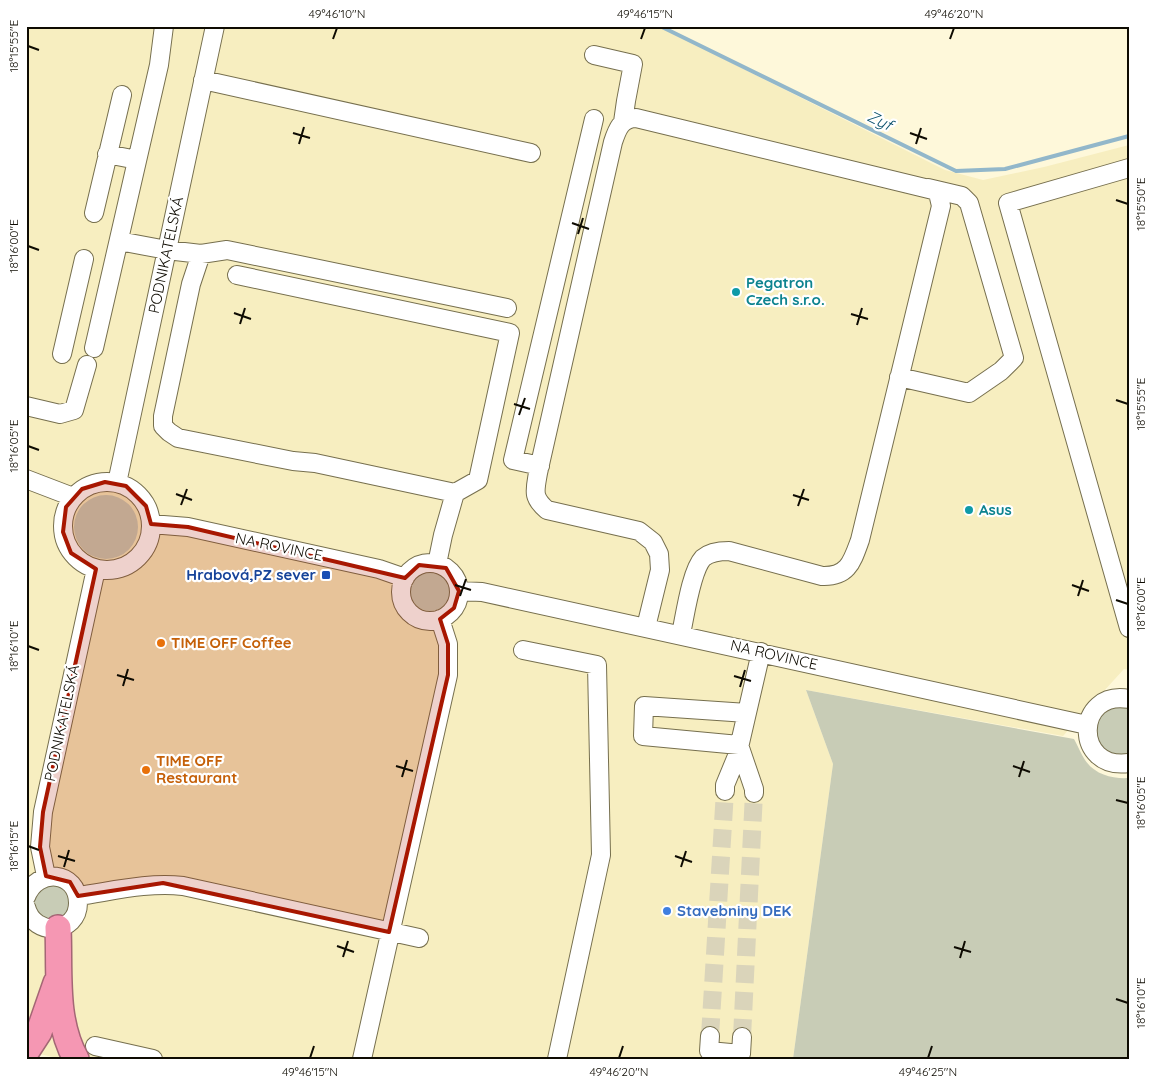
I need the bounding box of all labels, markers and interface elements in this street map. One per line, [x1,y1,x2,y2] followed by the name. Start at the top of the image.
[309,6,365,21] text: 49°46'10"N
[617,6,673,21] text: 49°46'15"N
[925,6,983,21] text: 49°46'20"N
[6,19,21,72] text: 18°15'55"E
[864,105,899,136] water label: Zyf
[1133,177,1148,231] text: 18°15'50"E
[144,195,187,315] street label: PODNIKATELSKÁ
[6,219,21,273] text: 18°16'00"E
[746,273,825,309] place label: Pegatron Czech s.r.o.
[730,286,742,298] marker: Pegatron Czech s.r.o.
[1133,377,1148,430] text: 18°15'55"E
[6,419,21,473] text: 18°16'05"E
[979,500,1012,519] place label: Asus
[963,504,975,516] marker: Asus
[234,528,325,565] street label: NA ROVINCE
[186,565,316,584] place label: Hrabová,PZ sever
[320,569,332,581] marker: Hrabová,PZ sever
[1133,577,1148,631] text: 18°16'00"E
[6,620,21,672] text: 18°16'10"E
[171,633,292,652] place label: TIME OFF Coffee
[729,635,820,674] street label: NA ROVINCE
[155,637,167,649] marker: TIME OFF Coffee
[40,663,83,783] street label: PODNIKATELSKÁ
[156,751,237,787] place label: TIME OFF Restaurant
[140,764,152,776] marker: TIME OFF Restaurant
[1133,776,1148,830] text: 18°16'05"E
[6,821,21,871] text: 18°16'15"E
[677,901,792,920] place label: Stavebniny DEK
[661,905,673,917] marker: Stavebniny DEK
[1133,977,1148,1029] text: 18°16'10"E
[282,1064,338,1079] text: 49°46'15"N
[590,1064,648,1079] text: 49°46'20"N
[899,1064,957,1079] text: 49°46'25"N

